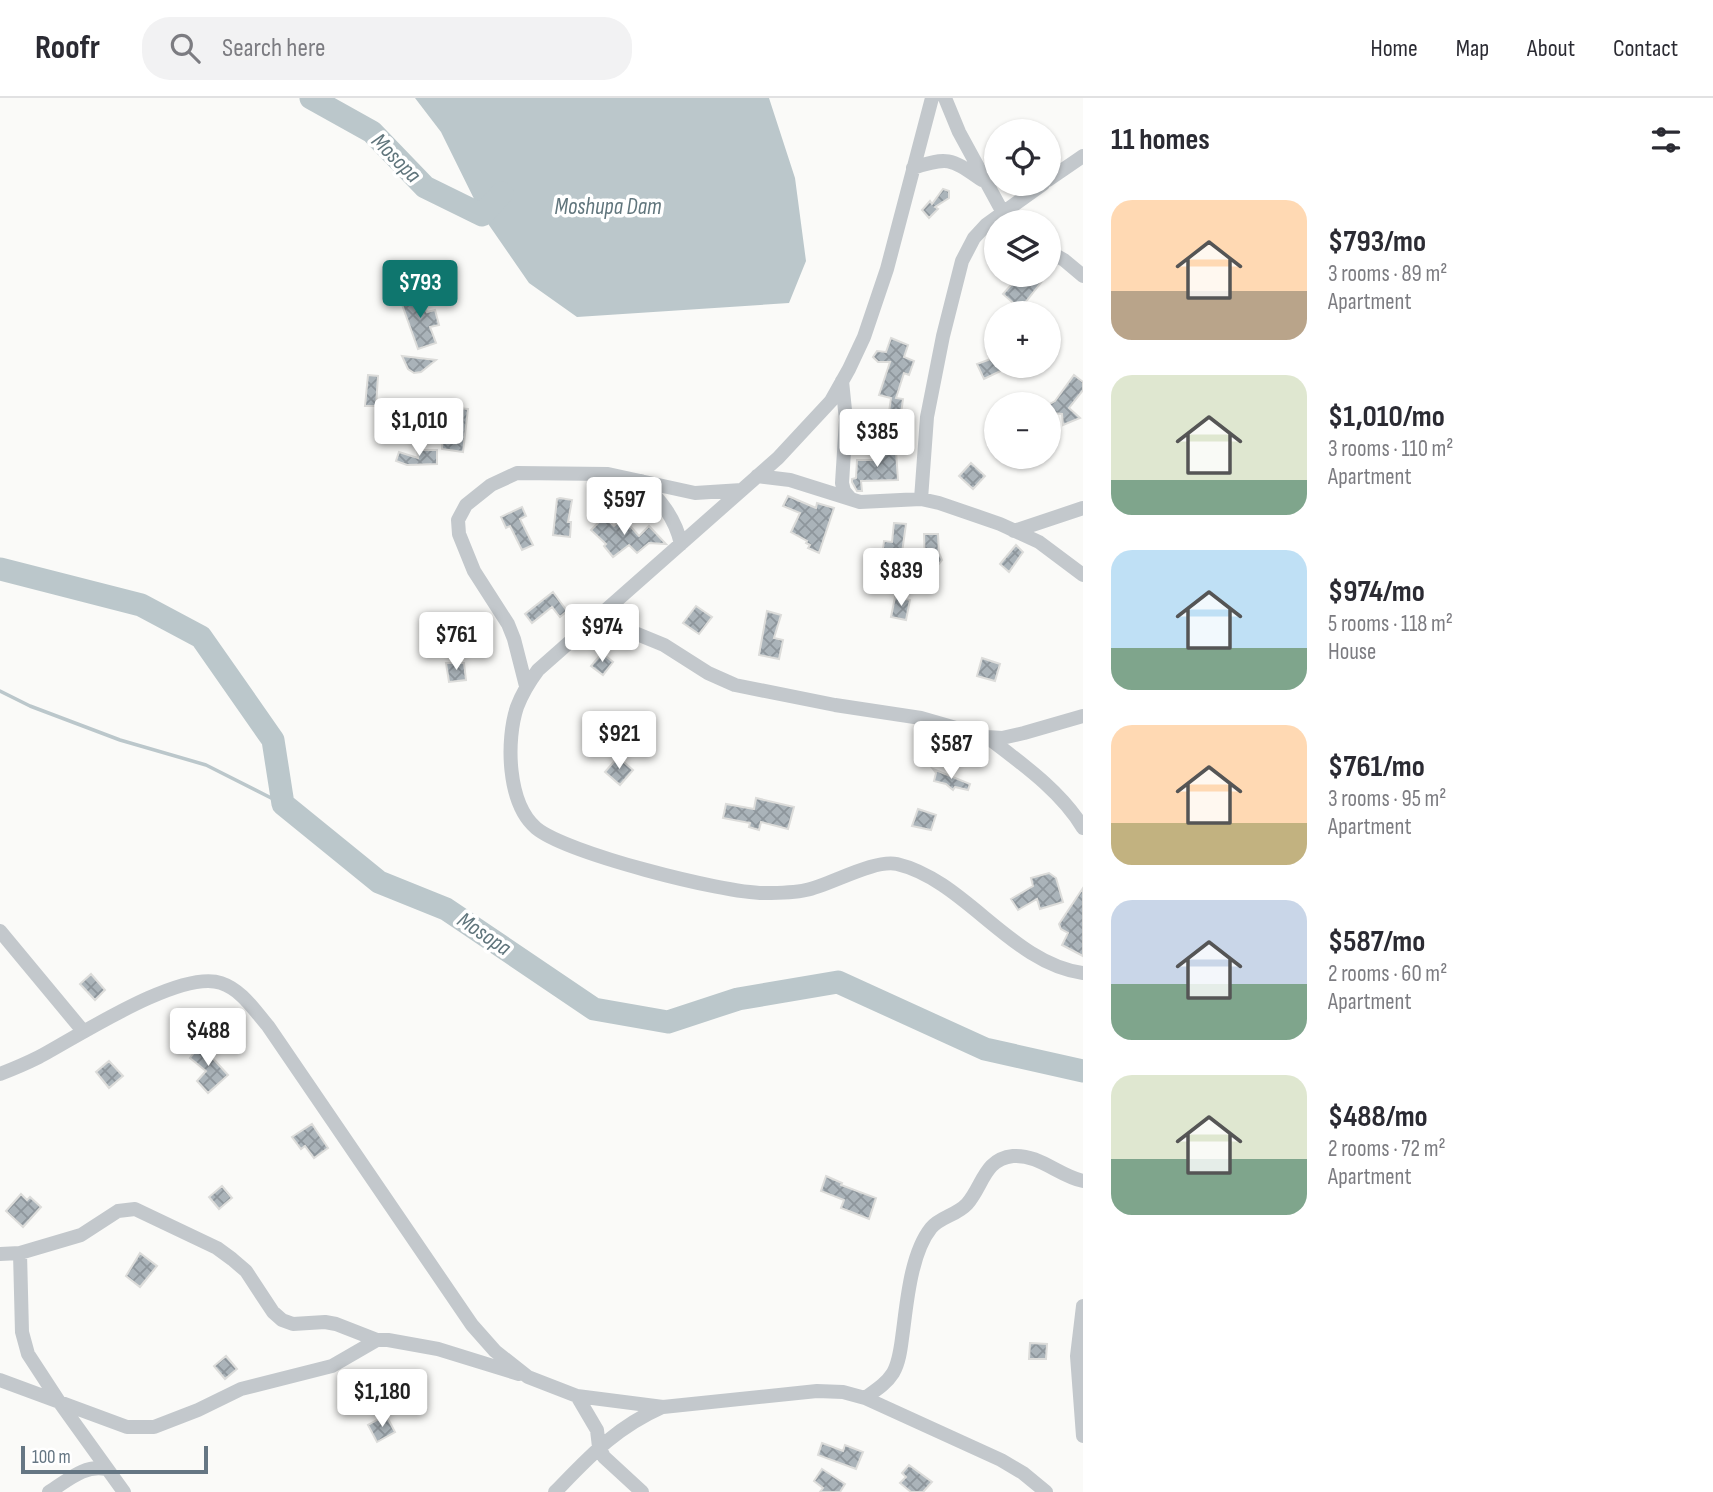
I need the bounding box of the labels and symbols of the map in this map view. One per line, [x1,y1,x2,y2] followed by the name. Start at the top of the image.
[365,127,427,189] water label: Mosopa
[555,193,662,221] water label: Moshupa Dam
[379,260,461,320] pin: $793
[362,398,476,458] pin: $1,010
[836,410,918,469] pin: $385
[583,478,665,537] pin: $597
[860,548,942,608] pin: $839
[561,604,643,664] pin: $974
[415,612,497,672] pin: $761
[578,712,660,771] pin: $921
[910,722,992,781] pin: $587
[452,906,517,962] water label: Mosopa
[167,1009,249,1068] pin: $488
[325,1370,439,1429] pin: $1,180
[21,1443,208,1475] scale bar

